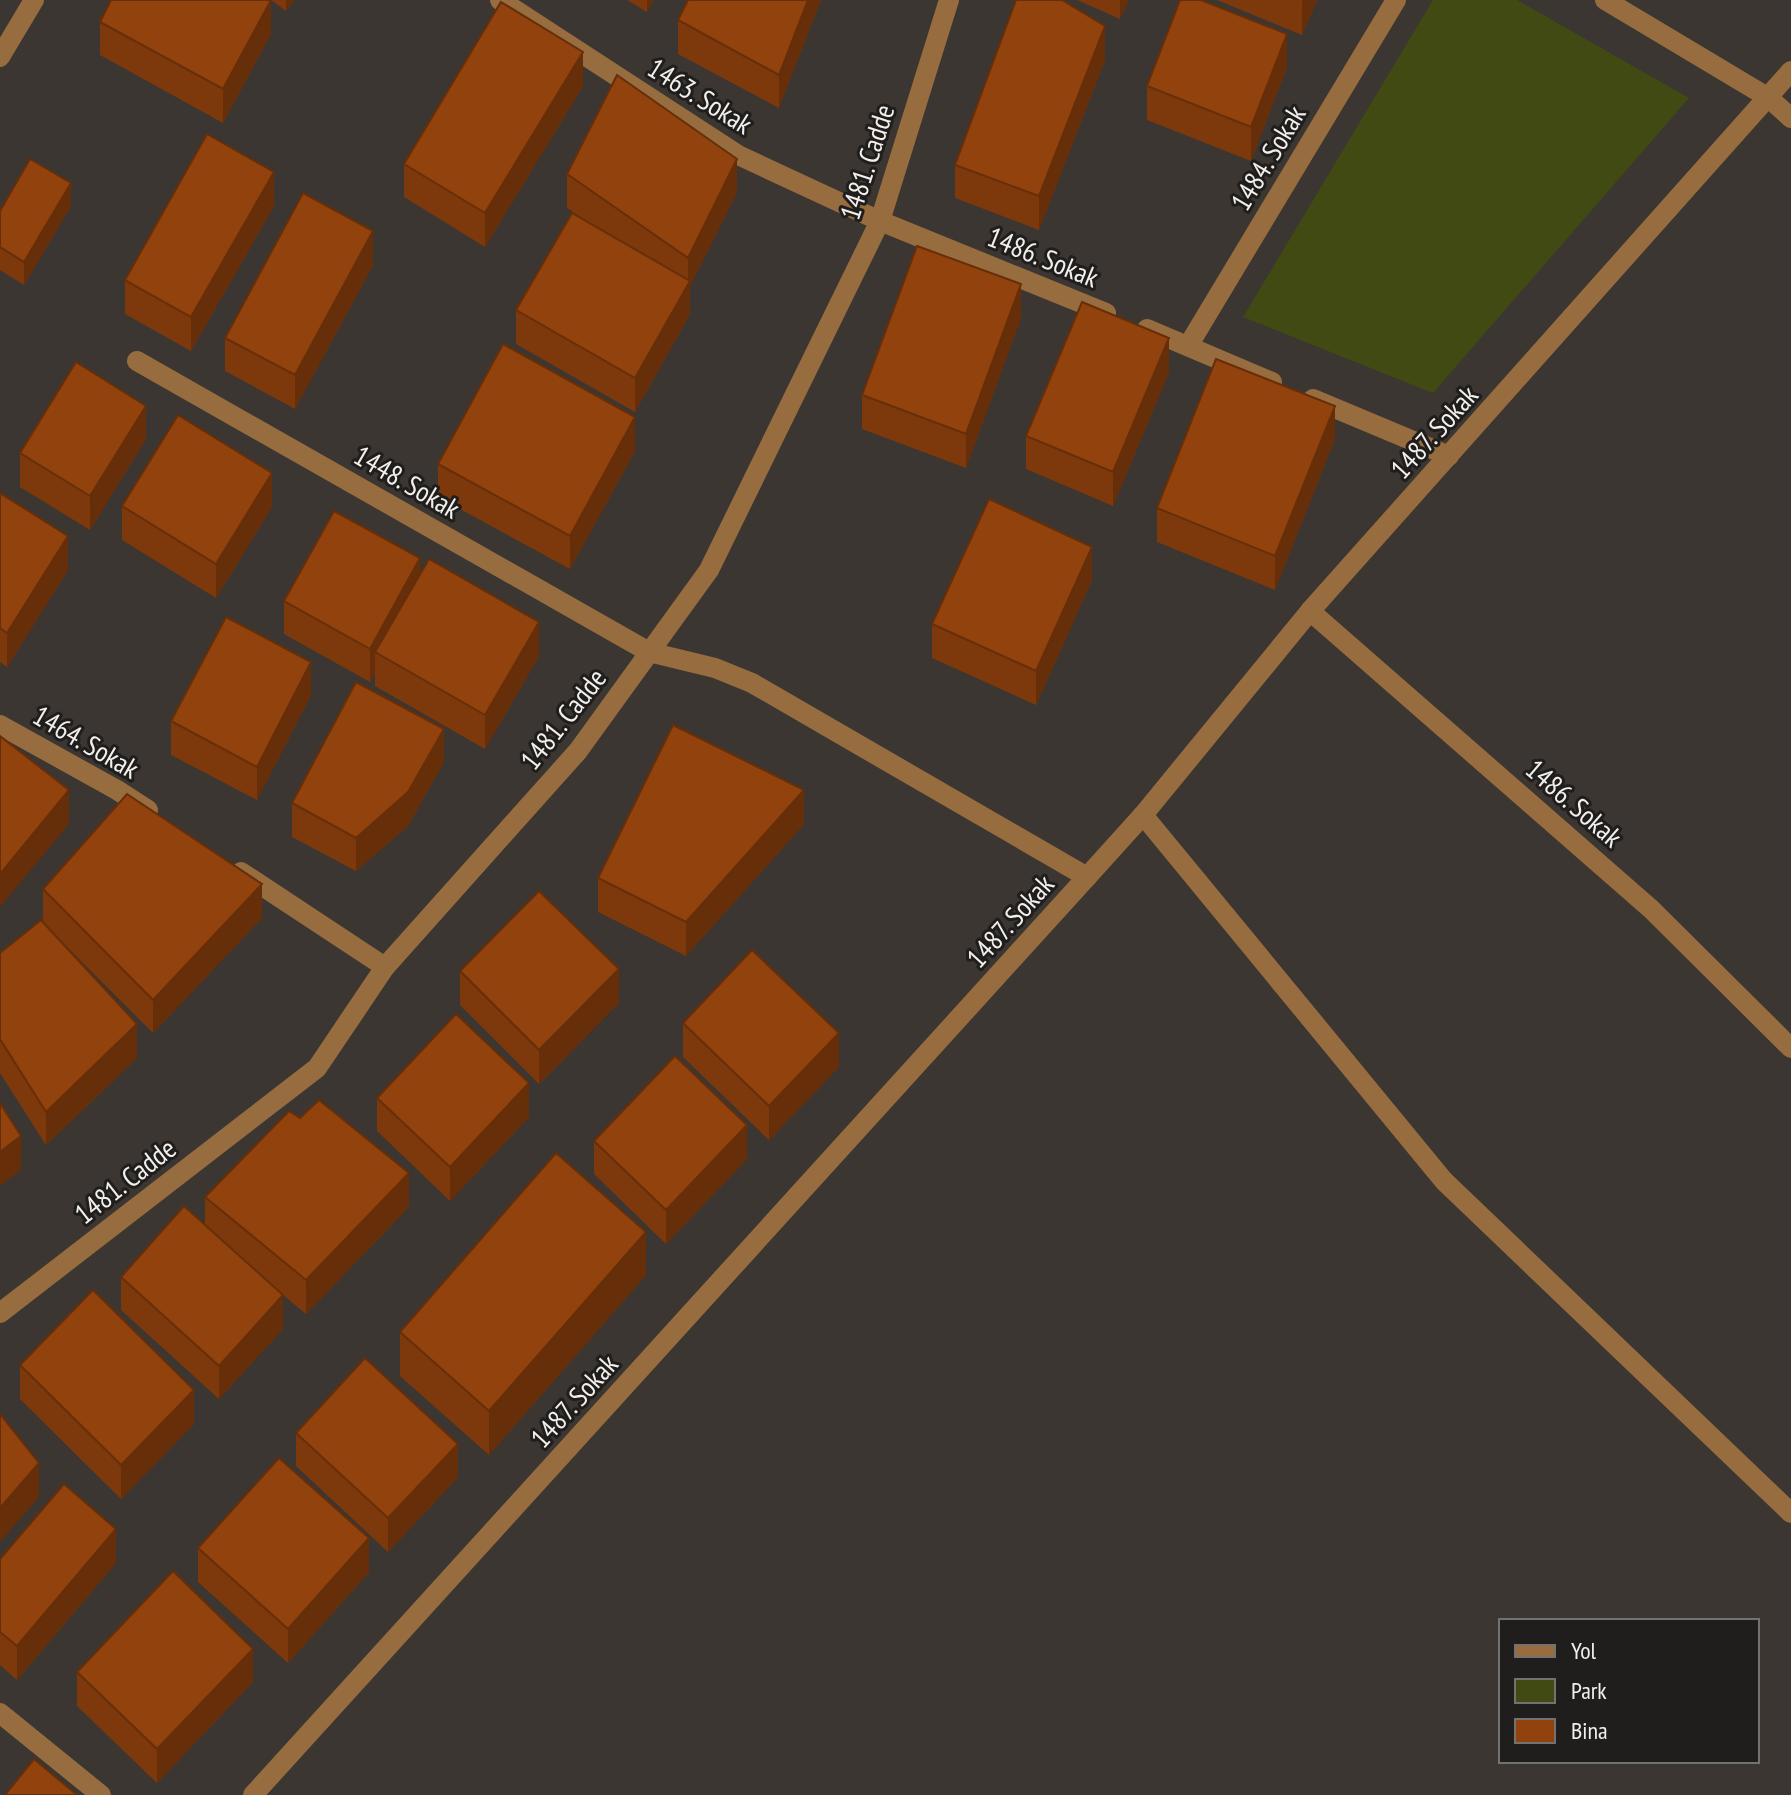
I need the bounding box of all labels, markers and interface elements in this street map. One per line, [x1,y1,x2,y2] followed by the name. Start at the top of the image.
[641,49,760,142] street label: 1463. Sokak
[1222,98,1313,217] street label: 1484. Sokak
[831,100,902,224] street label: 1481. Cadde
[982,218,1104,296] street label: 1486. Sokak
[1382,377,1486,486] street label: 1487. Sokak
[348,436,467,527] street label: 1448. Sokak
[511,660,614,777] street label: 1481. Cadde
[27,696,146,787] street label: 1464. Sokak
[1518,750,1631,855] street label: 1486. Sokak
[958,866,1062,975] street label: 1487. Sokak
[66,1129,183,1232] street label: 1481. Cadde
[522,1346,626,1455] street label: 1487. Sokak
[1499,1619,1759,1763] legend
[1571,1635,1597,1666] text: Yol
[1571,1675,1607,1706] text: Park
[1571,1715,1608,1746] text: Bina

